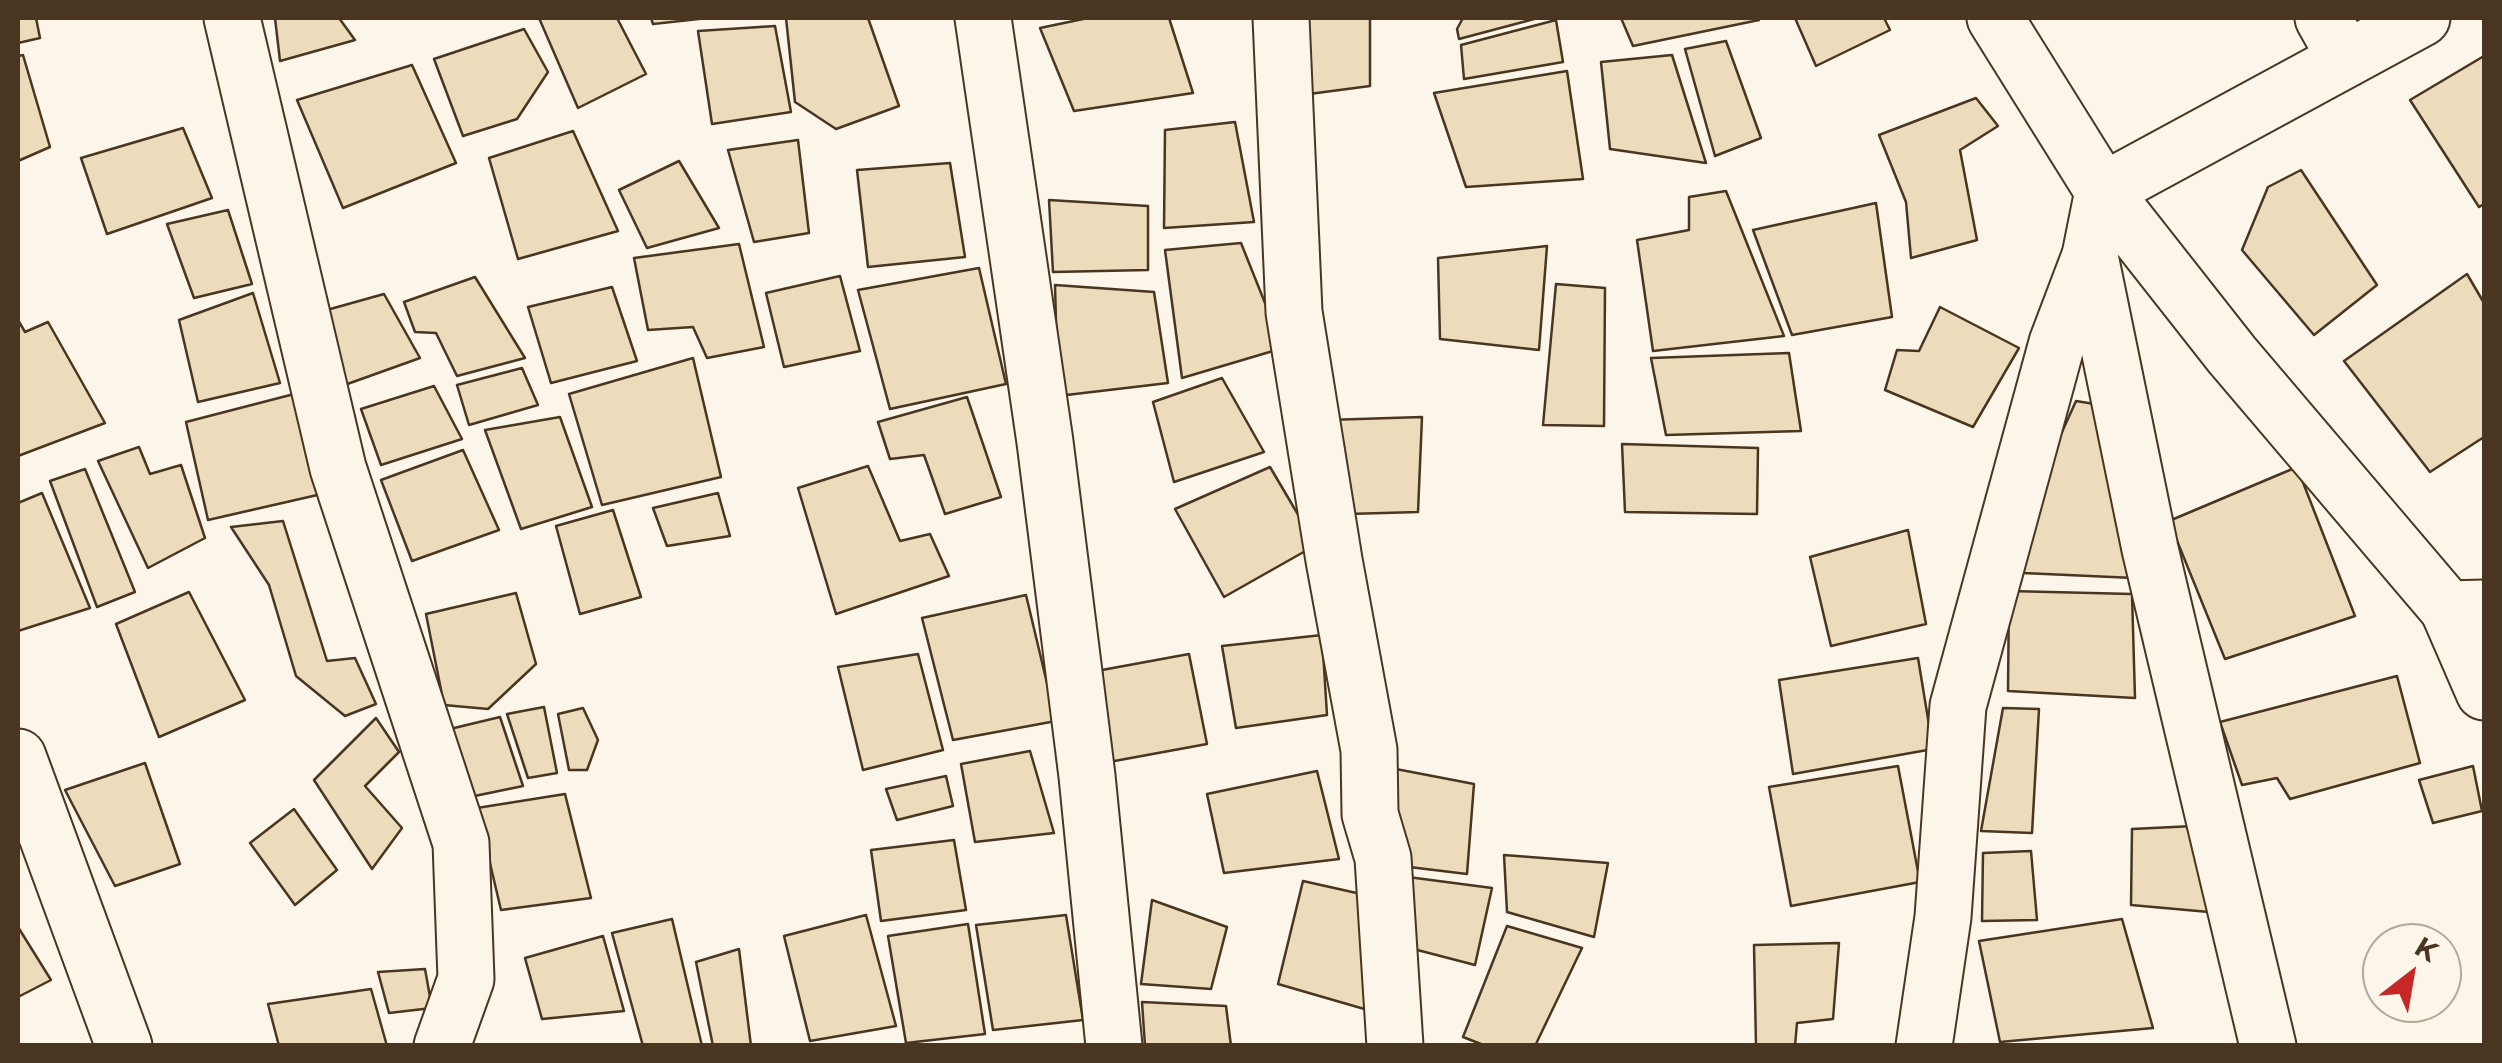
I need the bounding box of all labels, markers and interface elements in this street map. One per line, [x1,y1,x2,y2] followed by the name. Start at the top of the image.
[2362,923,2462,1023] north arrow
[2409,929,2444,969] text: K

